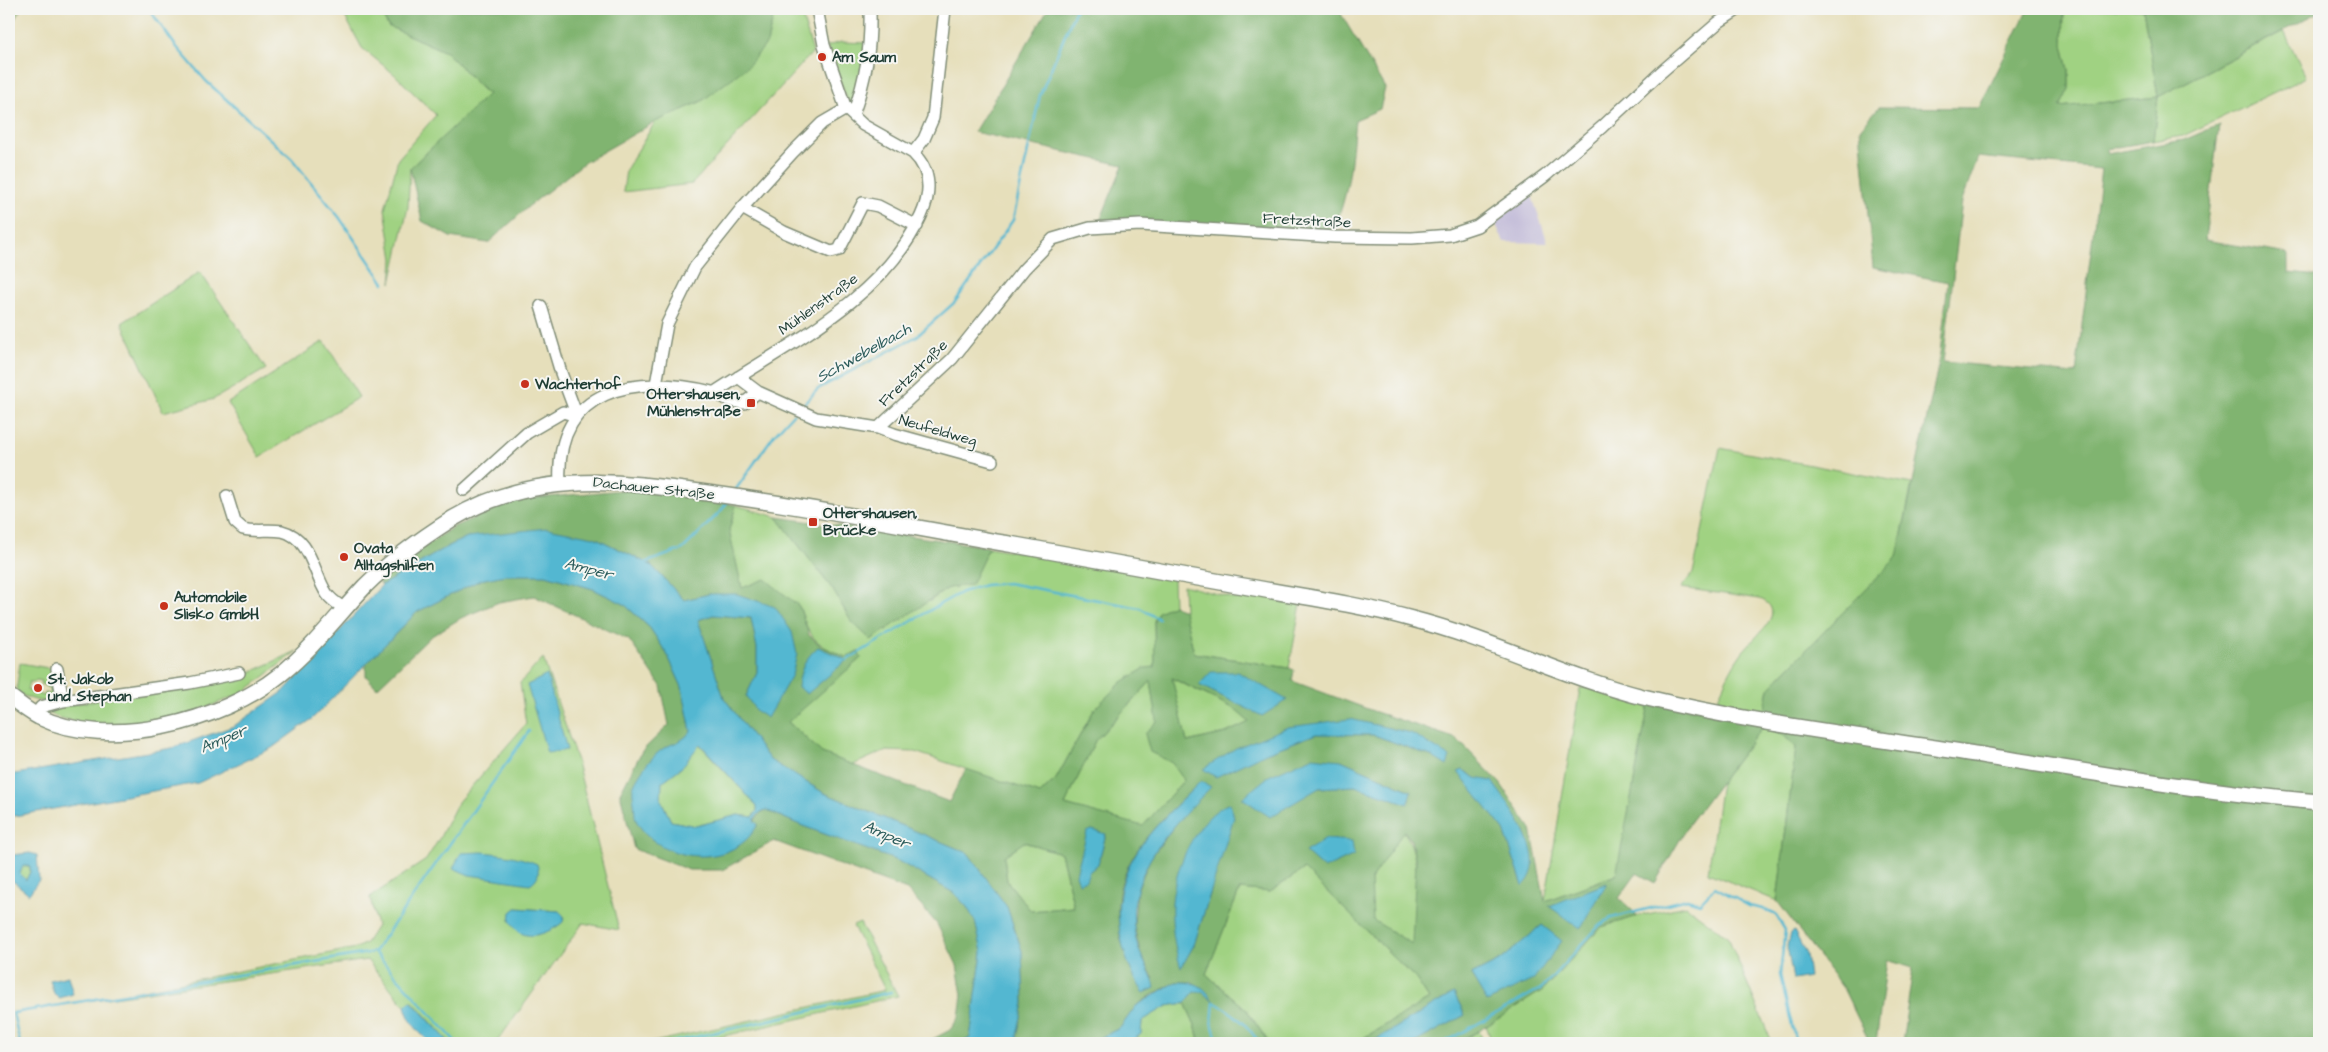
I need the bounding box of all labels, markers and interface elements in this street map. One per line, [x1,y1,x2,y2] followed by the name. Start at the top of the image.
[832,47,896,68] place label: Am Saum
[816,51,828,63] marker: Am Saum
[1262,208,1352,233] street label: Fretzstraße
[774,268,862,340] street label: Mühlenstraße
[812,317,916,388] water label: Schwebelbach
[874,335,952,412] street label: Fretzstraße
[534,374,622,395] place label: Wachterhof
[519,378,531,390] marker: Wachterhof
[646,384,741,422] place label: Ottershausen, Mühlenstraße
[745,397,757,409] marker: Ottershausen, Mühlenstraße
[896,409,980,453] street label: Neufeldweg
[592,472,716,505] street label: Dachauer Straße
[823,503,918,541] place label: Ottershausen, Brücke
[807,516,819,528] marker: Ottershausen, Brücke
[354,538,434,578] place label: Ovata Alltagshilfen
[338,551,350,563] marker: Ovata Alltagshilfen
[562,552,617,587] water label: Amper
[173,587,259,625] place label: Automobile Slisko GmbH
[158,600,170,612] marker: Automobile Slisko GmbH
[47,669,132,707] place label: St. Jakob und Stephan
[32,682,44,694] marker: St. Jakob und Stephan
[196,718,252,759] water label: Amper
[860,815,915,856] water label: Amper

